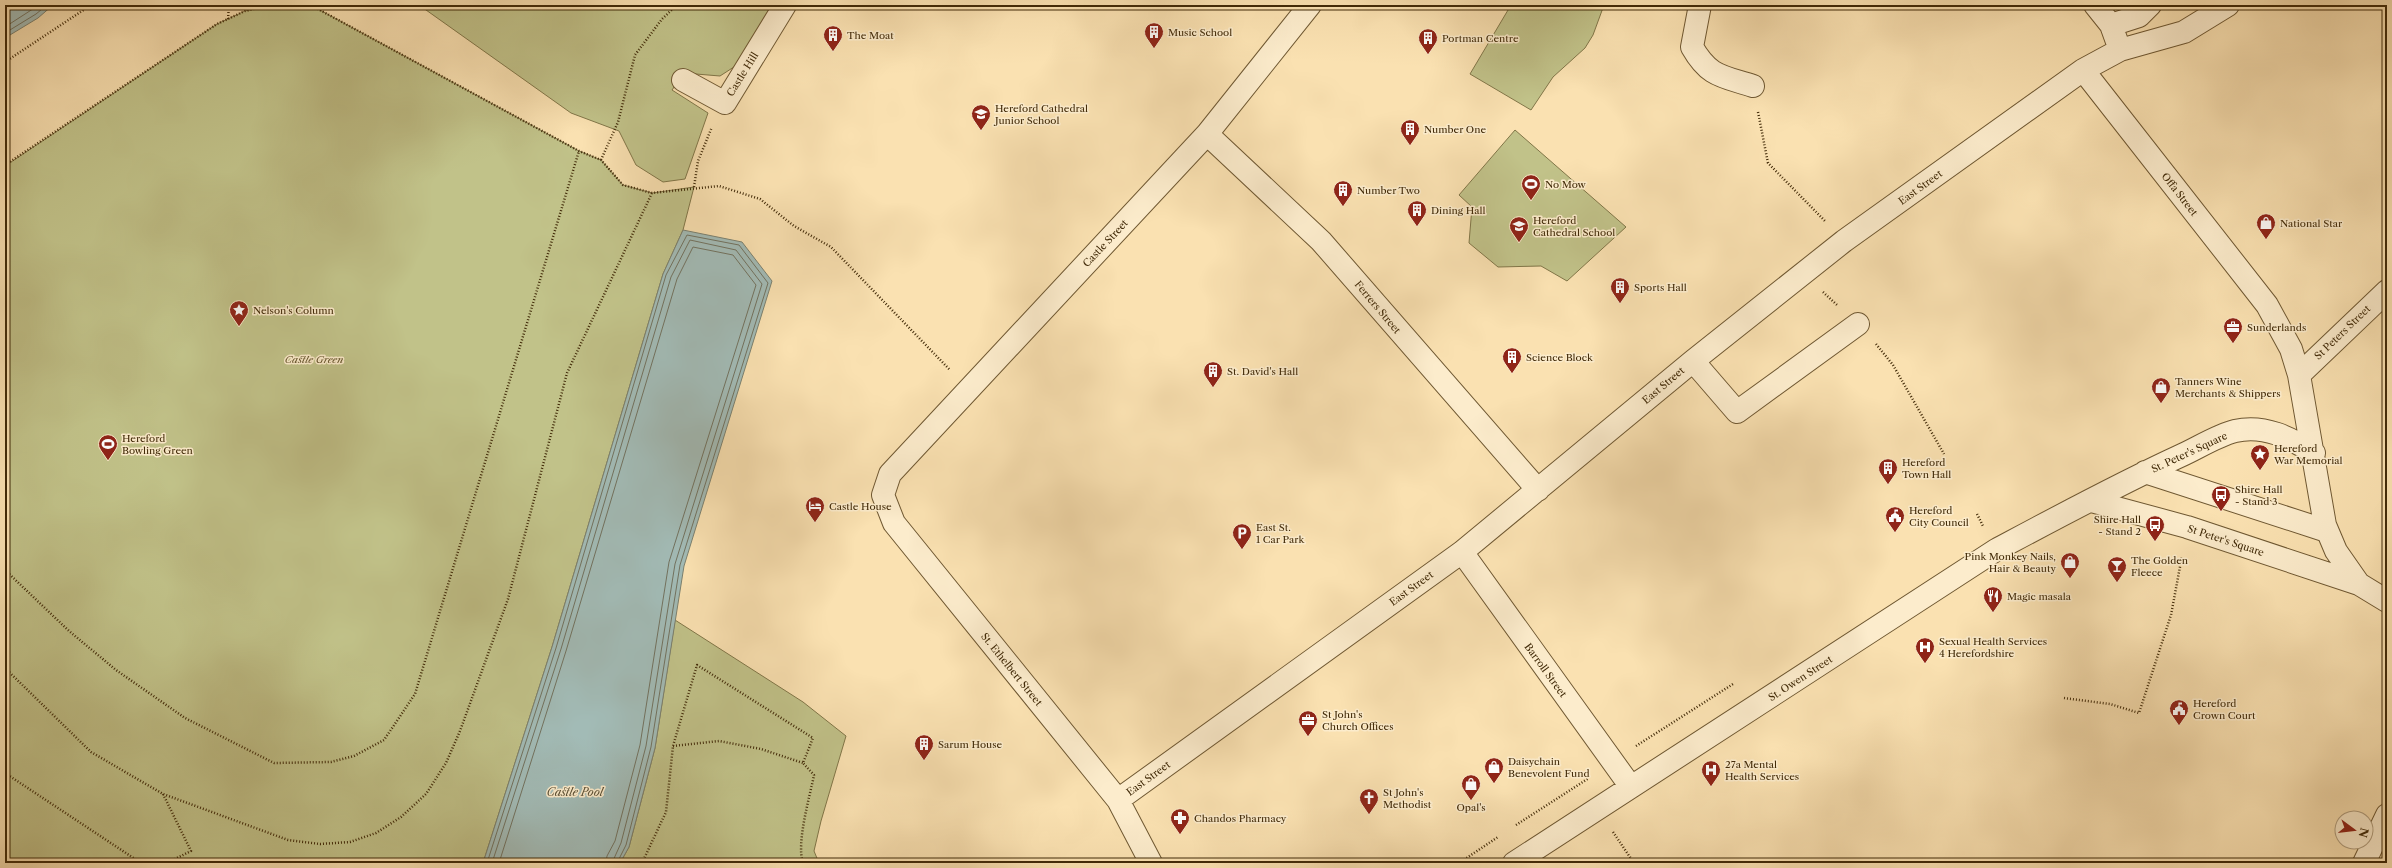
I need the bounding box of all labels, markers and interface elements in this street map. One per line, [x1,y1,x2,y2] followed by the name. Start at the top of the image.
[1143,21,1165,49] building icon: Music School
[822,24,844,52] building icon: The Moat
[1168,26,1232,39] place label: Music School
[1417,27,1439,55] building icon: Portman Centre
[847,29,894,42] place label: The Moat
[1442,32,1519,45] place label: Portman Centre
[724,50,761,99] street label: Castle Hill
[993,102,1088,127] place label: Hereford Cathedral Junior School
[970,103,992,131] school or university icon: Hereford Cathedral Junior School
[1399,118,1421,146] building icon: Number One
[1424,123,1486,136] place label: Number One
[1896,167,1945,208] street label: East Street
[2159,170,2201,219] street label: Offa Street
[1520,173,1542,201] sports icon: No Mow
[1545,178,1587,191] place label: No Mow
[1332,179,1354,207] building icon: Number Two
[1357,184,1420,197] place label: Number Two
[1406,199,1428,227] building icon: Dining Hall
[1431,204,1485,217] place label: Dining Hall
[2255,212,2277,240] shop icon: National Star
[1533,214,1615,239] place label: Hereford Cathedral School
[1508,215,1530,243] school or university icon: Hereford Cathedral School
[1080,216,1131,270] street label: Castle Street
[2280,217,2343,230] place label: National Star
[1609,276,1631,304] building icon: Sports Hall
[1352,278,1404,337] street label: Ferrers Street
[1634,281,1687,294] place label: Sports Hall
[228,299,250,327] place icon: Nelson's Column
[2312,302,2373,362] street label: St Peters Street
[253,304,335,317] place label: Nelson's Column
[2222,316,2244,344] office icon: Sunderlands
[2247,321,2306,334] place label: Sunderlands
[1501,346,1523,374] building icon: Science Block
[1526,351,1594,364] place label: Science Block
[285,353,343,366] park label: Castle Green
[1202,360,1224,388] building icon: St. David's Hall
[1640,364,1687,407] street label: East Street
[1227,365,1298,378] place label: St. David's Hall
[2175,375,2281,400] place label: Tanners Wine Merchants & Shippers
[2150,376,2172,404] shop icon: Tanners Wine Merchants & Shippers
[2149,429,2230,476] street label: St. Peter's Square
[122,432,194,457] place label: Hereford Bowling Green
[97,433,119,461] sports icon: Hereford Bowling Green
[2273,442,2342,467] place label: Hereford War Memorial
[2249,443,2271,471] place icon: Hereford War Memorial
[1902,456,1951,481] place label: Hereford Town Hall
[1877,457,1899,485] building icon: Hereford Town Hall
[2235,483,2282,508] place label: Shire Hall - Stand 3
[2210,484,2232,512] bus stop icon: Shire Hall - Stand 3
[804,495,826,523] hotel icon: Castle House
[829,500,892,513] place label: Castle House
[1909,504,1969,529] place label: Hereford City Council
[1884,505,1906,533] public building icon: Hereford City Council
[2094,513,2141,538] place label: Shire Hall - Stand 2
[2144,514,2166,542] bus stop icon: Shire Hall - Stand 2
[1256,521,1305,546] place label: East St. 1 Car Park
[1231,522,1253,550] parking icon: East St. 1 Car Park
[2186,522,2266,559] street label: St Peter's Square
[1965,550,2056,575] place label: Pink Monkey Nails, Hair & Beauty
[2059,551,2081,579] shop icon: Pink Monkey Nails, Hair & Beauty
[2131,554,2189,579] place label: The Golden Fleece
[2106,555,2128,583] bar icon: The Golden Fleece
[1387,568,1436,609] street label: East Street
[1982,585,2004,613] restaurant icon: Magic masala
[2007,590,2072,603] place label: Magic masala
[978,630,1045,709] street label: St. Ethelbert Street
[1939,635,2047,660] place label: Sexual Health Services 4 Herefordshire
[1914,636,1936,664] hospital icon: Sexual Health Services 4 Herefordshire
[1522,641,1570,700] street label: Barroll Street
[1766,653,1835,704] street label: St. Owen Street
[2193,697,2256,722] place label: Hereford Crown Court
[2168,698,2190,726] public building icon: Hereford Crown Court
[1322,708,1394,733] place label: St John's Church Offices
[1297,709,1319,737] office icon: St John's Church Offices
[913,733,935,761] building icon: Sarum House
[938,738,1003,751] place label: Sarum House
[1508,755,1590,780] place label: Daisychain Benevolent Fund
[1483,756,1505,784] shop icon: Daisychain Benevolent Fund
[1124,758,1173,799] street label: East Street
[1725,758,1799,783] place label: 27a Mental Health Services
[1700,759,1722,787] hospital icon: 27a Mental Health Services
[1460,773,1482,801] shop icon: Opal's
[547,785,605,799] water label: Castle Pool
[1383,786,1432,811] place label: St John's Methodist
[1358,787,1380,815] church icon: St John's Methodist
[1456,801,1486,814] place label: Opal's
[1169,807,1191,835] pharmacy icon: Chandos Pharmacy
[2334,810,2374,850] north arrow
[1194,812,1287,825] place label: Chandos Pharmacy
[2356,826,2372,839] text: N

